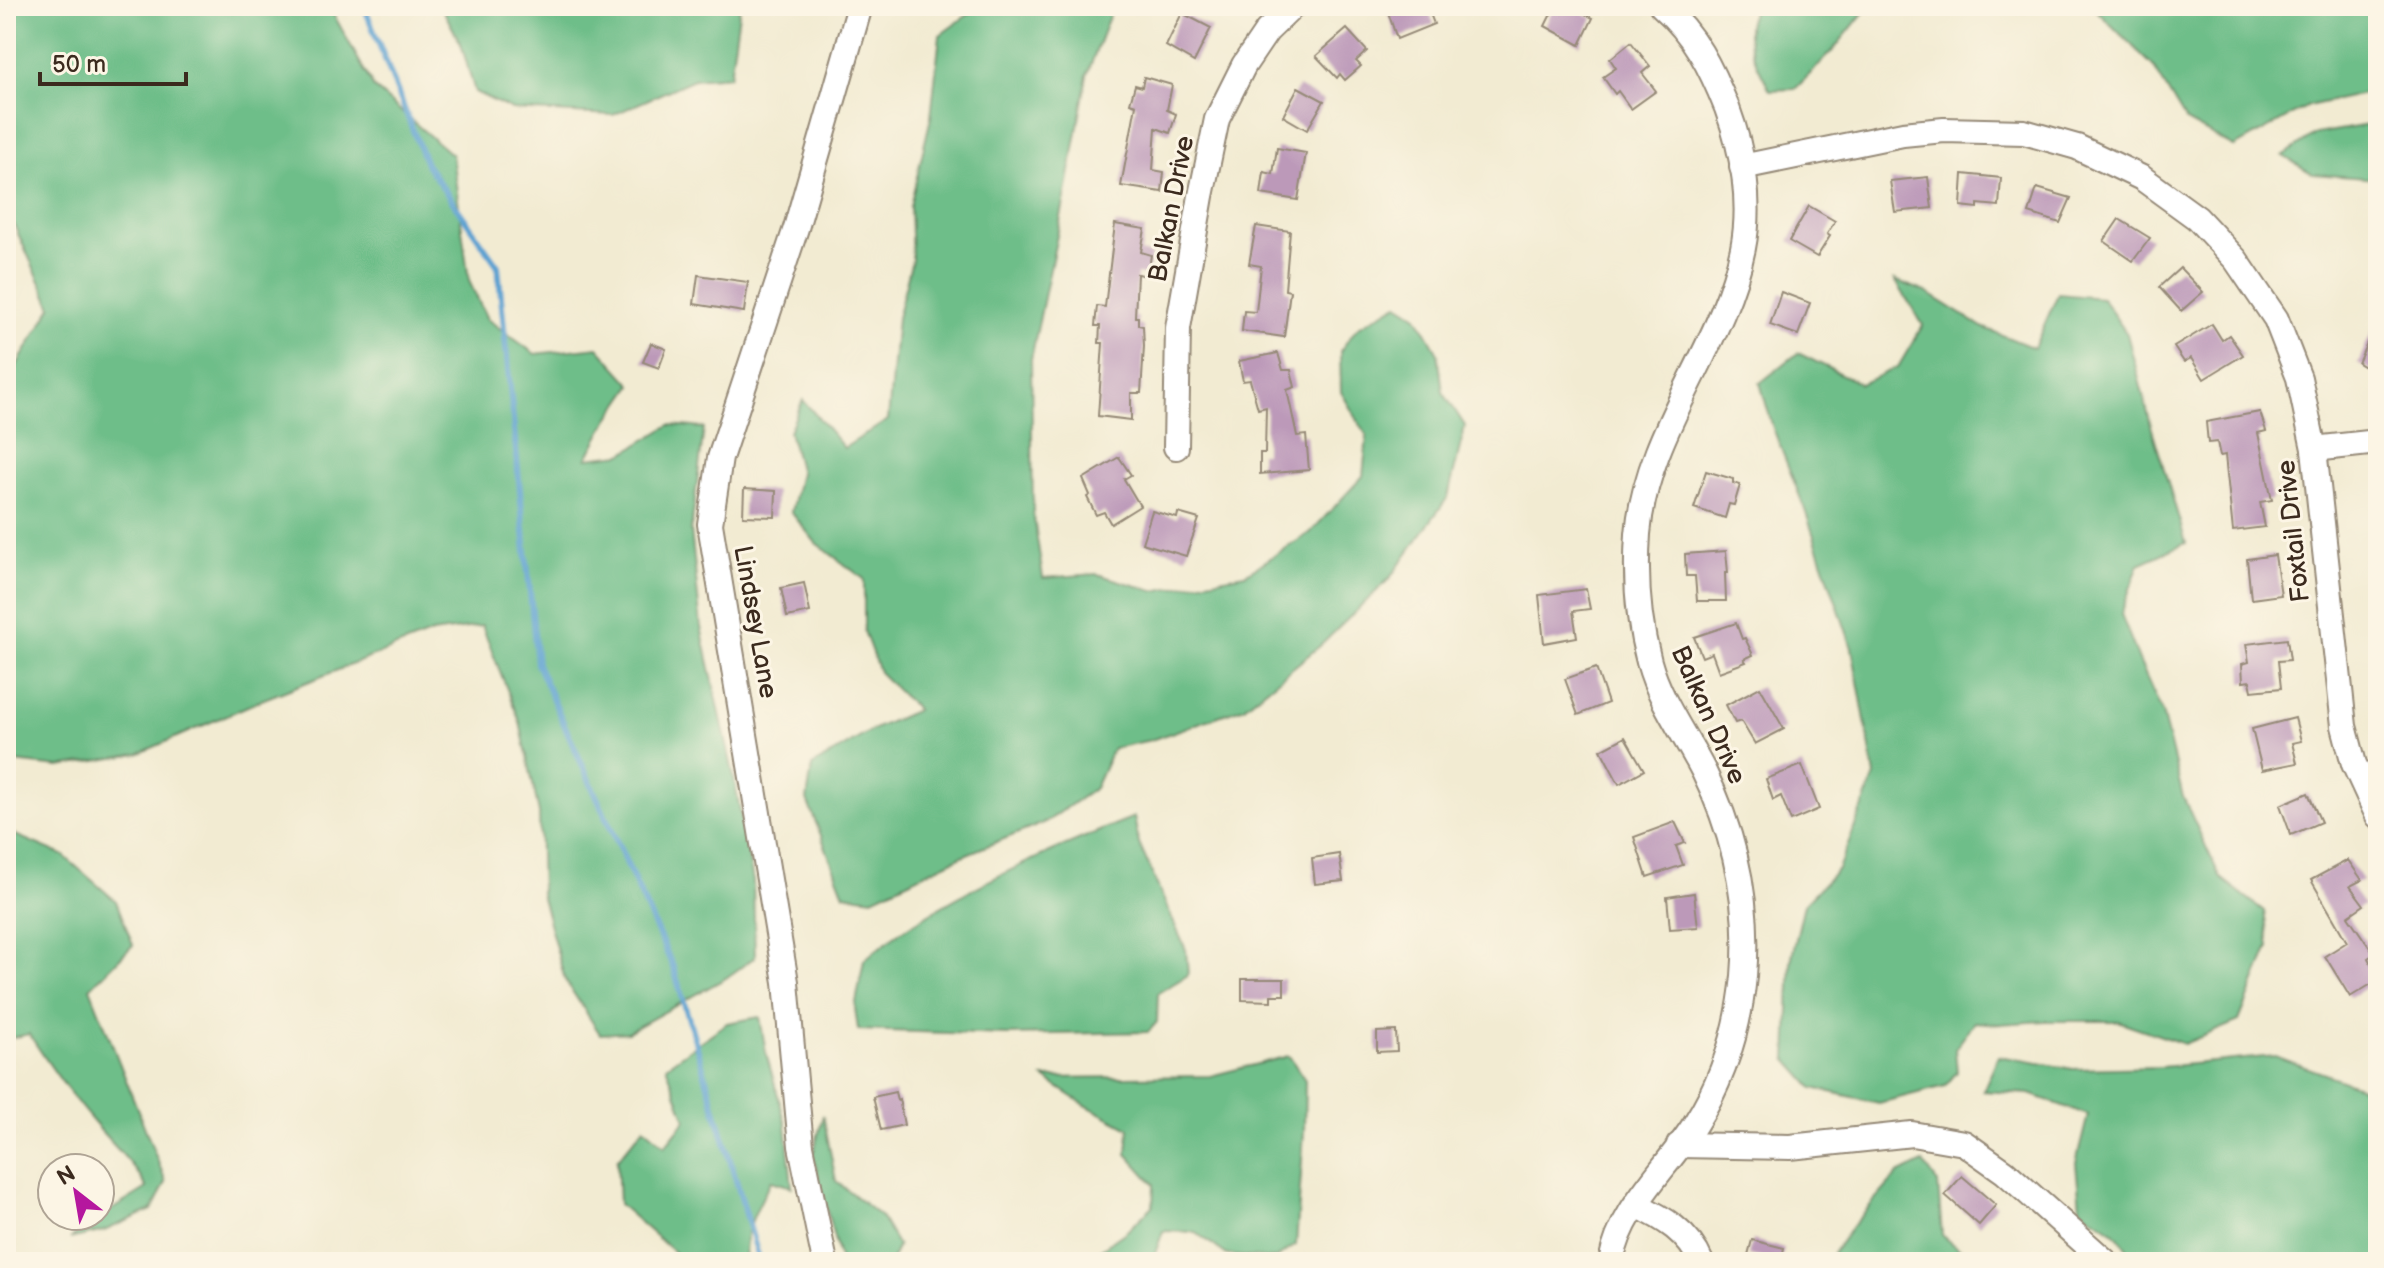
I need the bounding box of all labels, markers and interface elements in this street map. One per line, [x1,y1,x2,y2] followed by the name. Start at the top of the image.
[40,36,186,86] scale bar
[52,50,106,79] text: 50 m
[1143,133,1201,285] street label: Balkan Drive
[2271,458,2317,604] street label: Foxtail Drive
[726,543,784,701] street label: Lindsey Lane
[1664,641,1752,789] street label: Balkan Drive
[36,1152,116,1232] north arrow
[52,1160,81,1192] text: N

